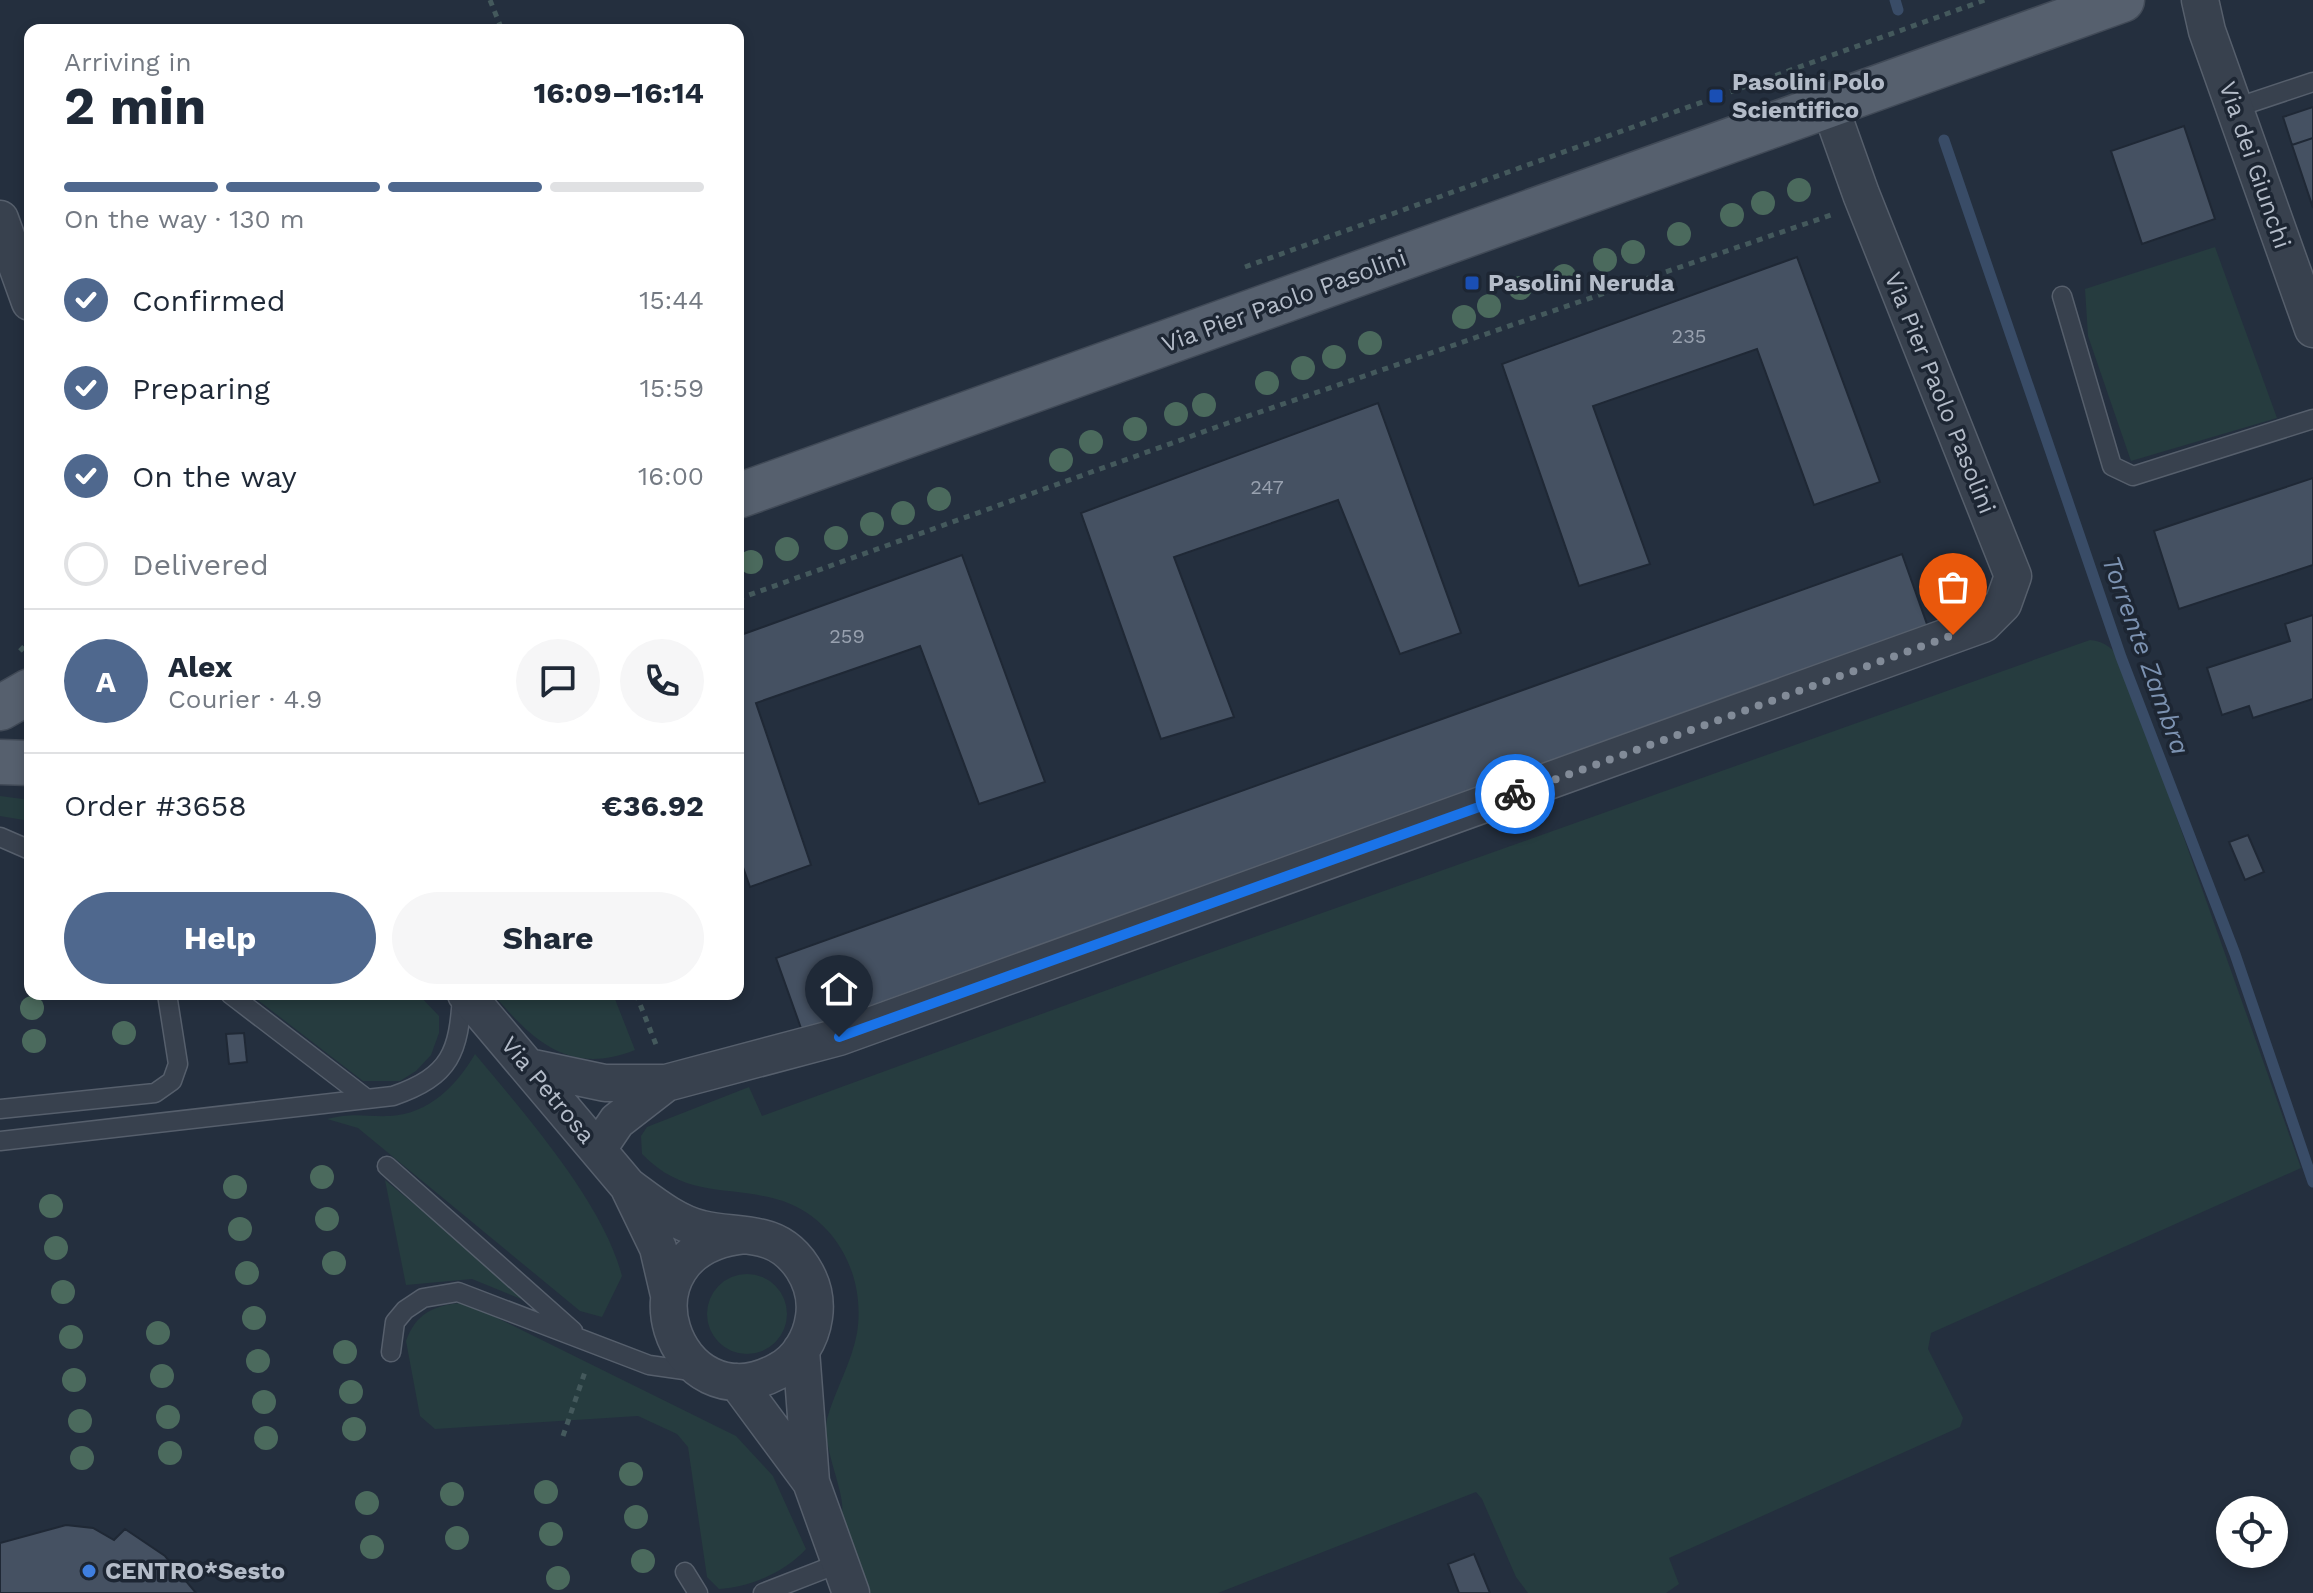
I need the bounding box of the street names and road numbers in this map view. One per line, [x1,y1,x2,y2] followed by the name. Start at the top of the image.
[2213,78,2297,252] street label: Via dei Giunchi
[1158,244,1410,358] street label: Via Pier Paolo Pasolini
[1879,268,2001,518] street label: Via Pier Paolo Pasolini
[495,1031,601,1149] street label: Via Petrosa

